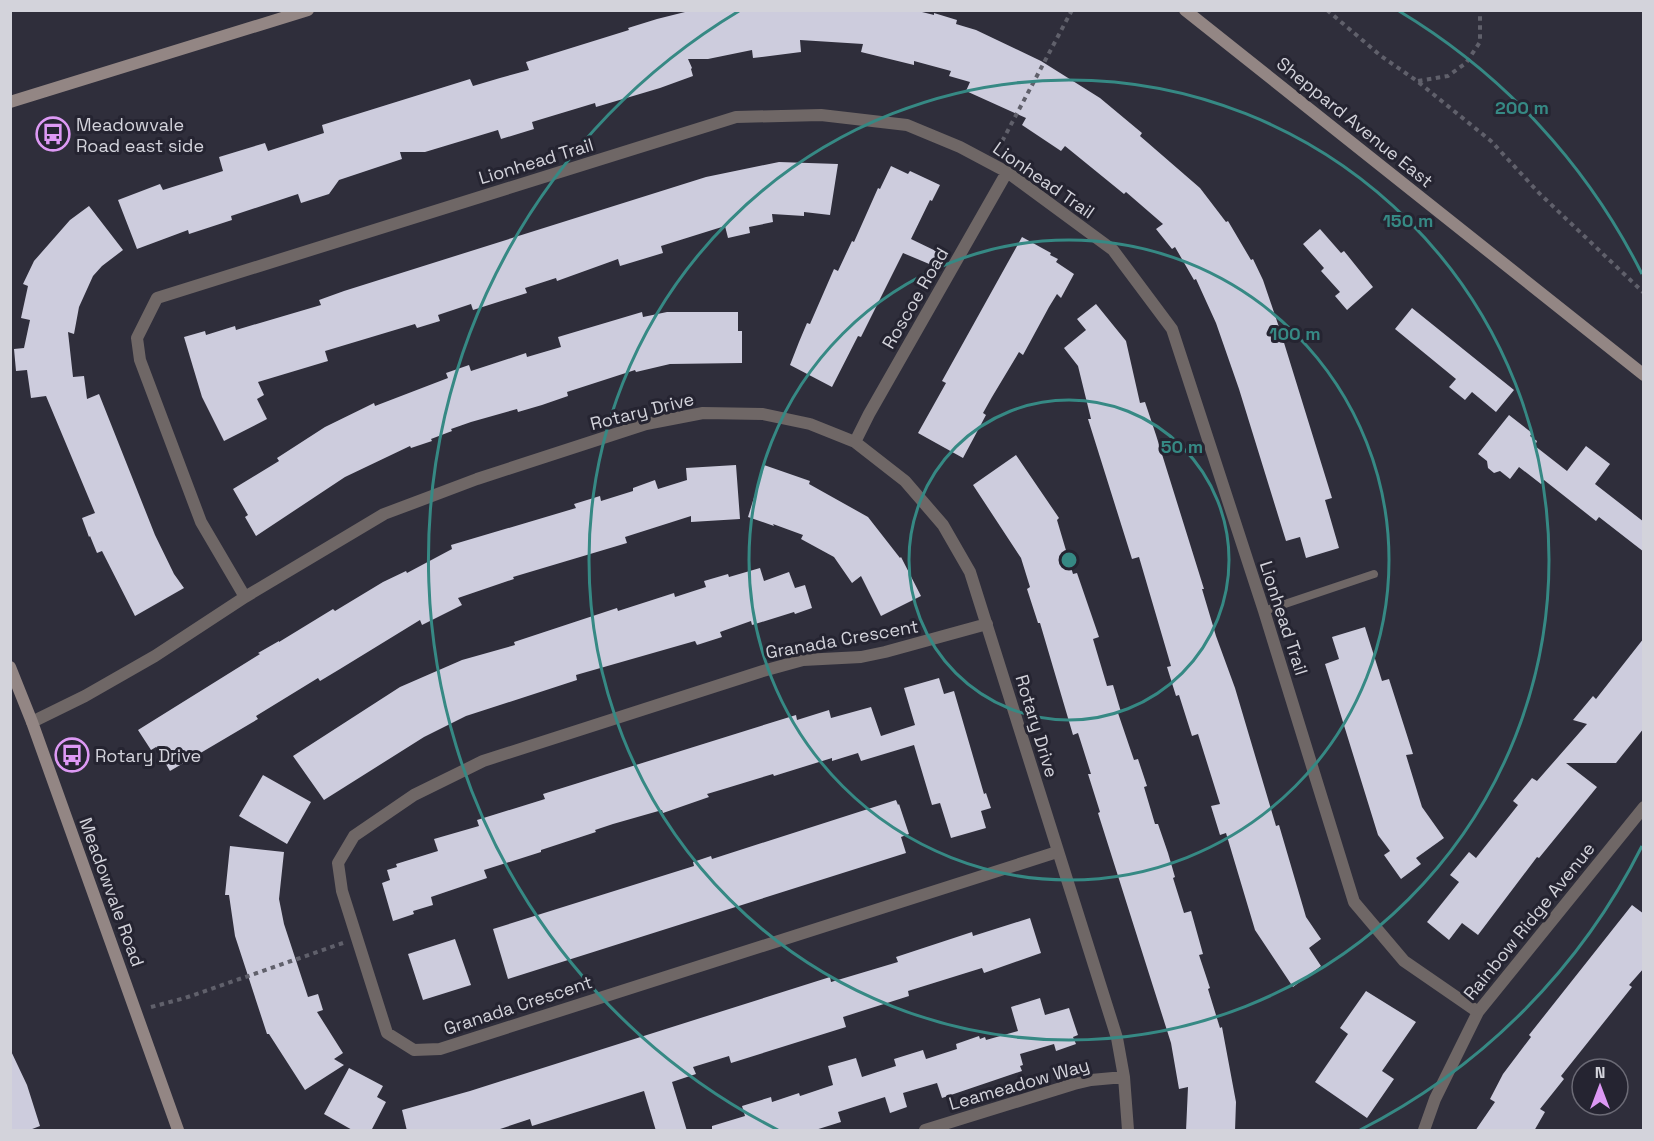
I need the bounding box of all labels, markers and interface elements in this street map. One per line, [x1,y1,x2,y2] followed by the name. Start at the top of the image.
[1272,52,1438,192] street label: Sheppard Avenue East
[1495,96,1549,119] text: 200 m
[76,113,204,157] place label: Meadowvale Road east side
[35,116,71,152] bus stop icon: Meadowvale Road east side
[476,133,596,189] street label: Lionhead Trail
[989,137,1099,223] street label: Lionhead Trail
[1383,209,1433,232] text: 150 m
[877,243,953,353] street label: Roscoe Road
[1269,322,1321,345] text: 100 m
[588,387,696,435] street label: Rotary Drive
[1161,435,1203,458] text: 50 m
[1059,550,1079,570] centre of rings
[1255,558,1313,678] street label: Lionhead Trail
[764,614,920,664] street label: Granada Crescent
[1010,672,1064,780] street label: Rotary Drive
[54,737,90,773] bus stop icon: Rotary Drive
[95,744,201,767] place label: Rotary Drive
[74,814,150,970] street label: Meadowvale Road
[1458,837,1600,1005] street label: Rainbow Ridge Avenue
[441,970,595,1040] street label: Granada Crescent
[946,1053,1092,1115] street label: Leameadow Way
[1570,1057,1630,1117] north arrow
[1595,1062,1605,1083] text: N

